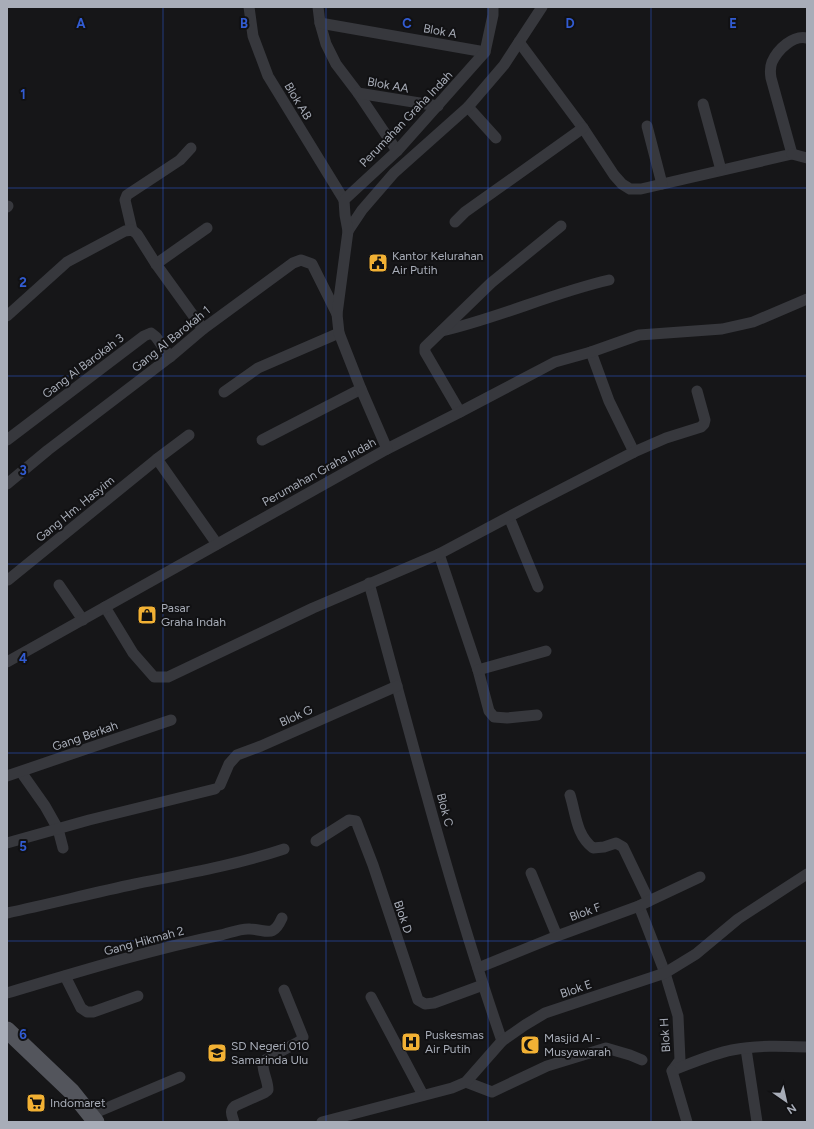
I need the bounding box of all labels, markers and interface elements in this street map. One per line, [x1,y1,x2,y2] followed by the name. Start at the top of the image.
[76,16,86,31] text: A
[240,16,248,31] text: B
[402,16,412,31] text: C
[565,16,575,31] text: D
[729,16,737,31] text: E
[422,21,458,41] street label: Blok A
[357,68,456,170] street label: Perumahan Graha Indah
[366,74,410,96] street label: Blok AA
[281,80,315,122] street label: Blok AB
[20,87,26,102] text: 1
[392,249,484,277] place label: Kantor Kelurahan Air Putih
[367,252,389,274] public building icon: Kantor Kelurahan Air Putih
[19,275,27,290] text: 2
[129,303,213,375] street label: Gang Al Barokah 1
[40,331,126,401] street label: Gang Al Barokah 3
[260,435,379,509] street label: Perumahan Graha Indah
[19,463,27,478] text: 3
[33,473,117,545] street label: Gang Hm. Hasyim
[161,601,226,629] place label: Pasar Graha Indah
[136,604,158,626] shop icon: Pasar Graha Indah
[19,651,27,666] text: 4
[277,703,315,729] street label: Blok G
[50,718,120,754] street label: Gang Berkah
[434,792,456,829] street label: Blok C
[19,839,27,854] text: 5
[391,899,415,935] street label: Blok D
[567,900,603,924] street label: Blok F
[102,924,186,958] street label: Gang Hikmah 2
[558,977,594,1001] street label: Blok E
[657,1017,673,1053] street label: Blok H
[19,1027,27,1042] text: 6
[425,1028,484,1056] place label: Puskesmas Air Putih
[400,1031,422,1053] hospital icon: Puskesmas Air Putih
[544,1031,611,1059] place label: Masjid Al - Musyawarah
[519,1034,541,1056] mosque icon: Masjid Al - Musyawarah
[231,1039,309,1067] place label: SD Negeri 010 Samarinda Ulu
[206,1042,228,1064] school or university icon: SD Negeri 010 Samarinda Ulu
[766,1081,806,1121] north arrow
[25,1092,47,1114] supermarket icon: Indomaret
[50,1096,106,1110] place label: Indomaret
[784,1101,798,1117] text: N

